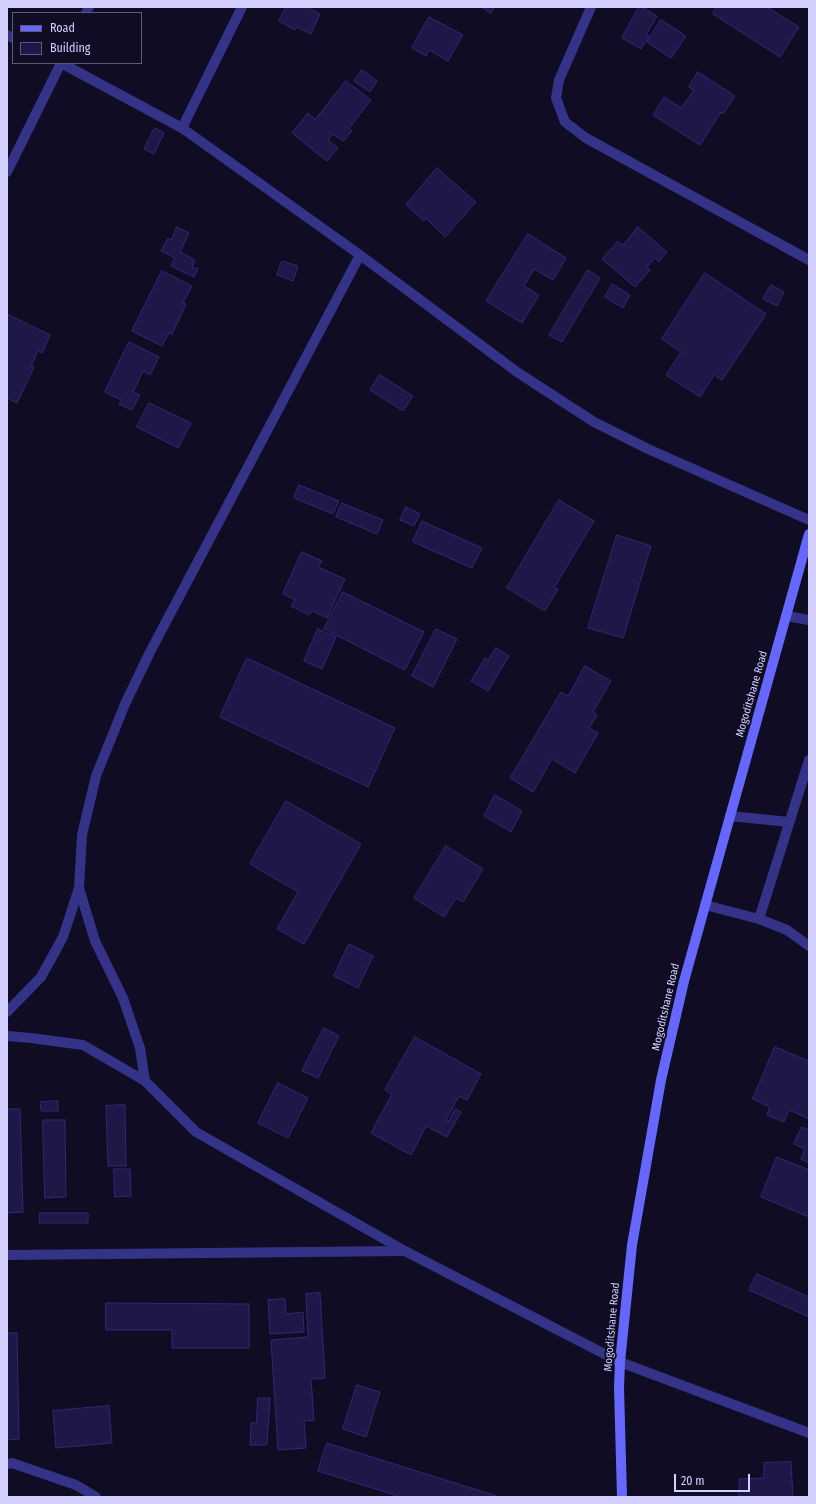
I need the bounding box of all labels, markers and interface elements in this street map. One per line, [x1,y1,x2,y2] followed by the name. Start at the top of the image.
[12,12,142,64] legend
[50,21,75,35] text: Road
[50,41,90,55] text: Building
[733,649,771,739] street label: Mogoditshane Road
[650,962,682,1052] street label: Mogoditshane Road
[602,1282,622,1372] street label: Mogoditshane Road
[676,1466,752,1492] scale bar
[681,1474,705,1488] text: 20 m

